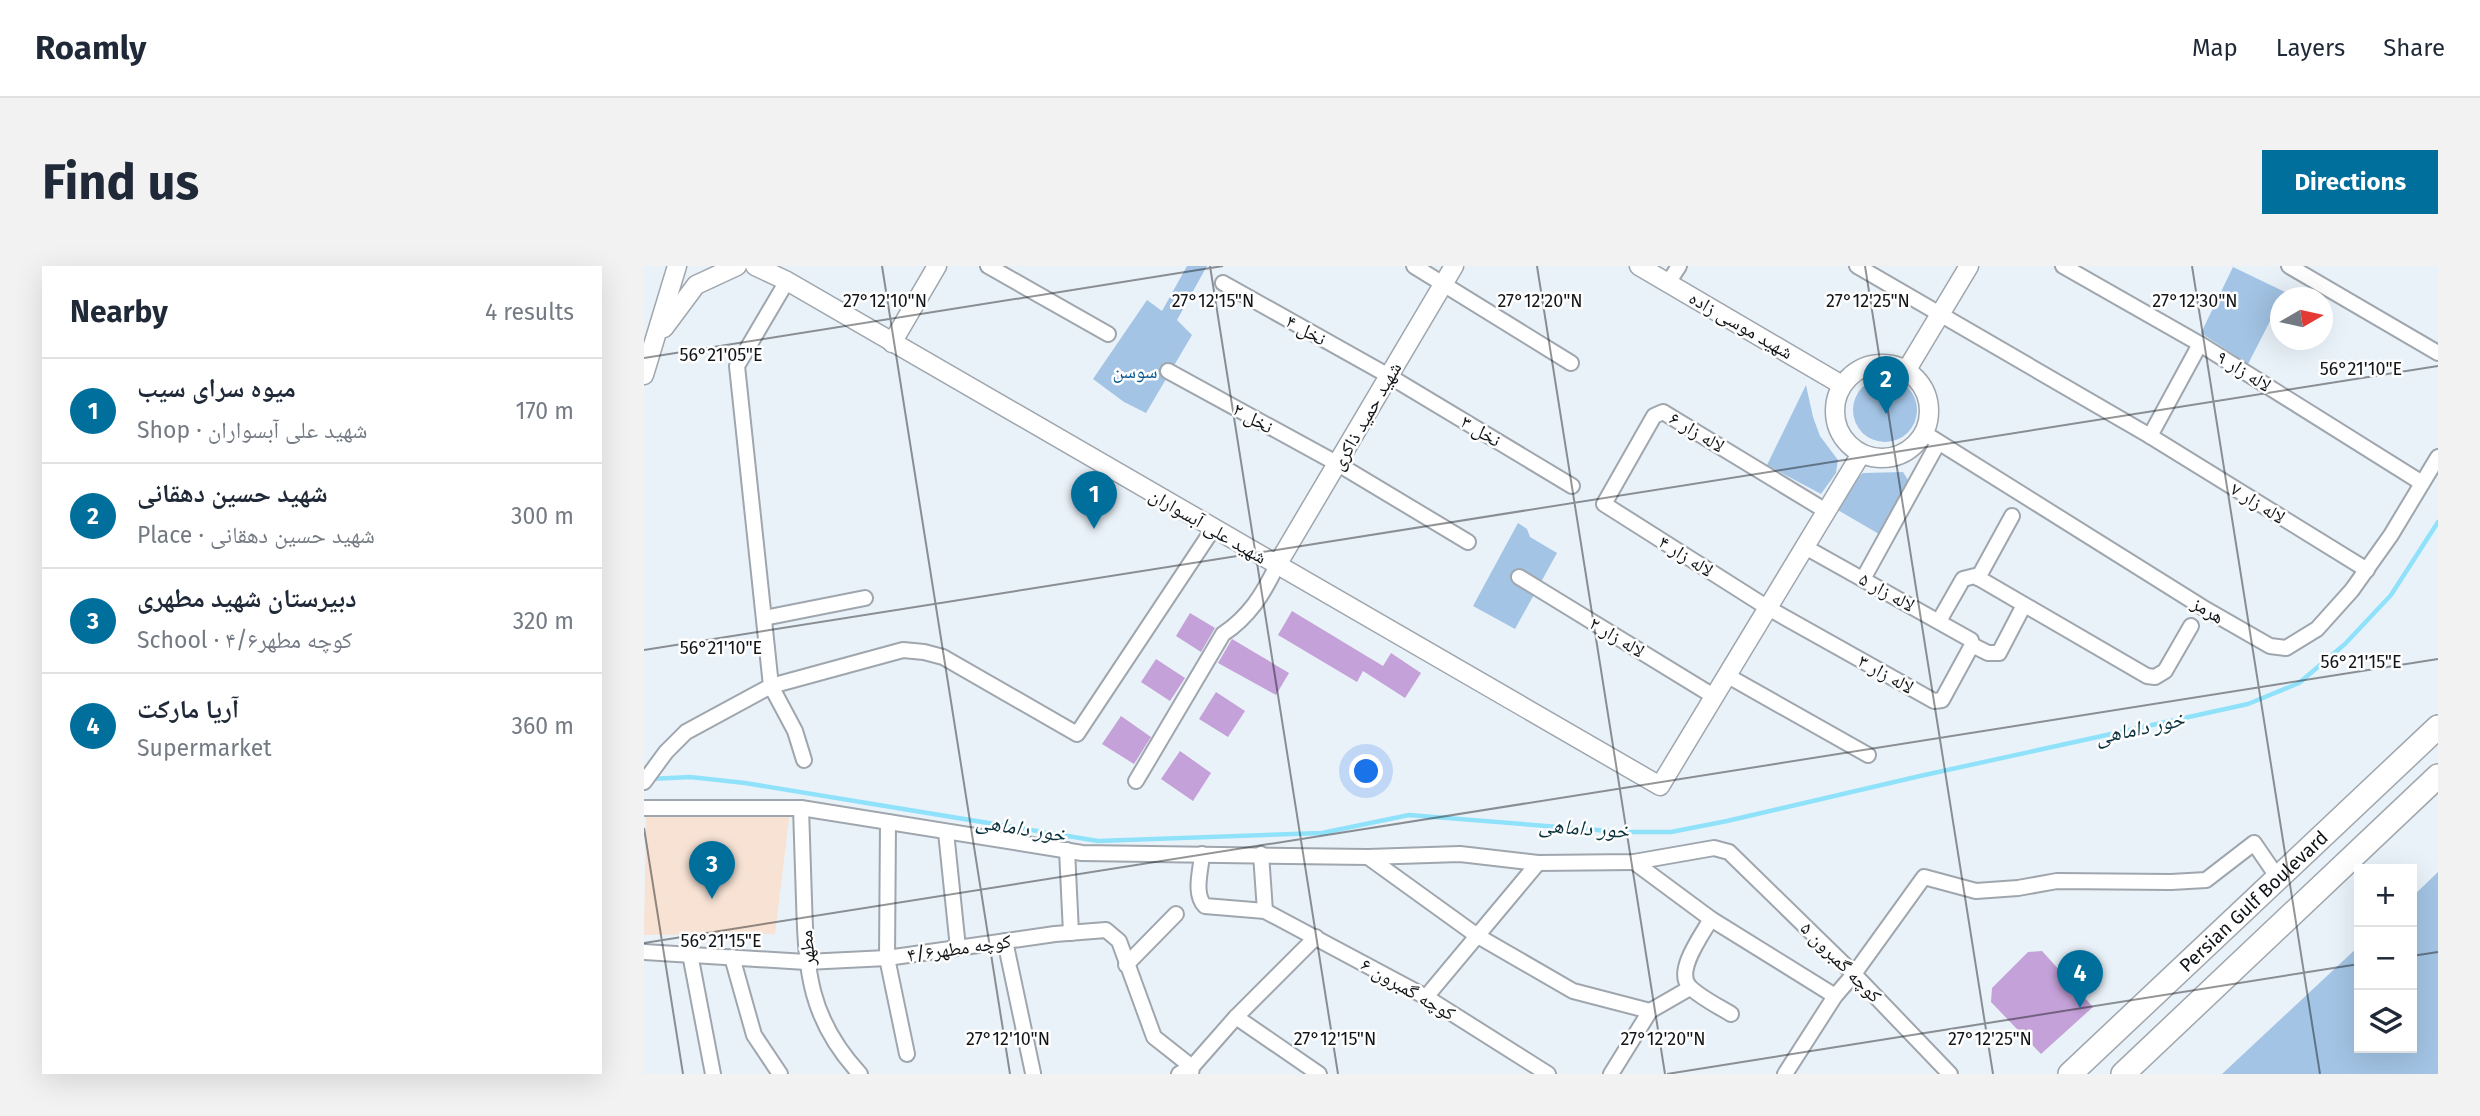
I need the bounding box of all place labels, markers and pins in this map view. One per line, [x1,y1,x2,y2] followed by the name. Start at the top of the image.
[1863,356,1909,414] pin: 2
[1071,471,1117,529] pin: 1
[689,841,735,899] pin: 3
[2057,950,2103,1008] pin: 4

